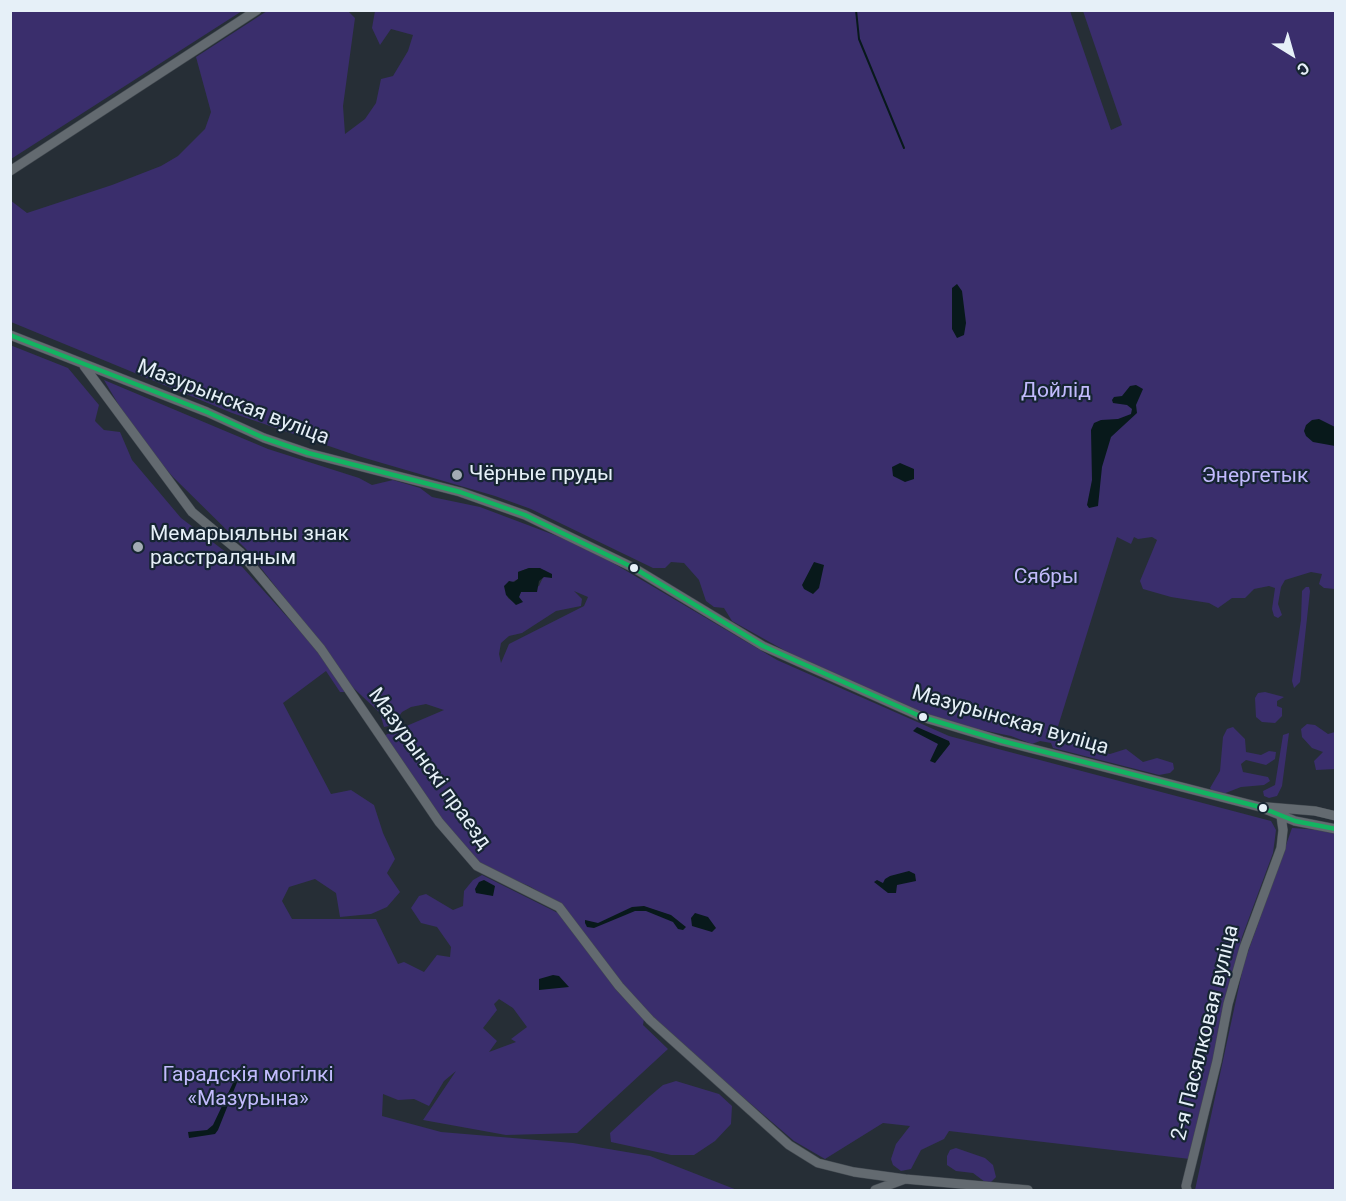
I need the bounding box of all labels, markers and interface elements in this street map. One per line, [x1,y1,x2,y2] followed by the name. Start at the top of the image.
[1262,24,1322,84] north arrow
[1293,58,1313,80] text: С
[133,355,333,451] street label: Мазурынская вуліца
[1021,379,1091,405] park label: Дойлід
[469,462,613,488] place label: Чёрные пруды
[1202,464,1308,490] park label: Энергетык
[450,468,464,482] marker: Чёрные пруды
[150,522,349,572] place label: Мемарыяльны знак расстраляным
[131,540,145,554] marker: Мемарыяльны знак расстраляным
[628,562,640,574] unlabelled marker
[1014,565,1078,591] park label: Сябры
[909,681,1111,761] street label: Мазурынская вуліца
[362,684,496,854] street label: Мазурынскі праезд
[917,711,929,723] unlabelled marker
[1257,802,1269,814] unlabelled marker
[1167,923,1245,1143] street label: 2-я Пасялковая вуліца
[162,1063,334,1113] park label: Гарадскія могілкі «Мазурына»

